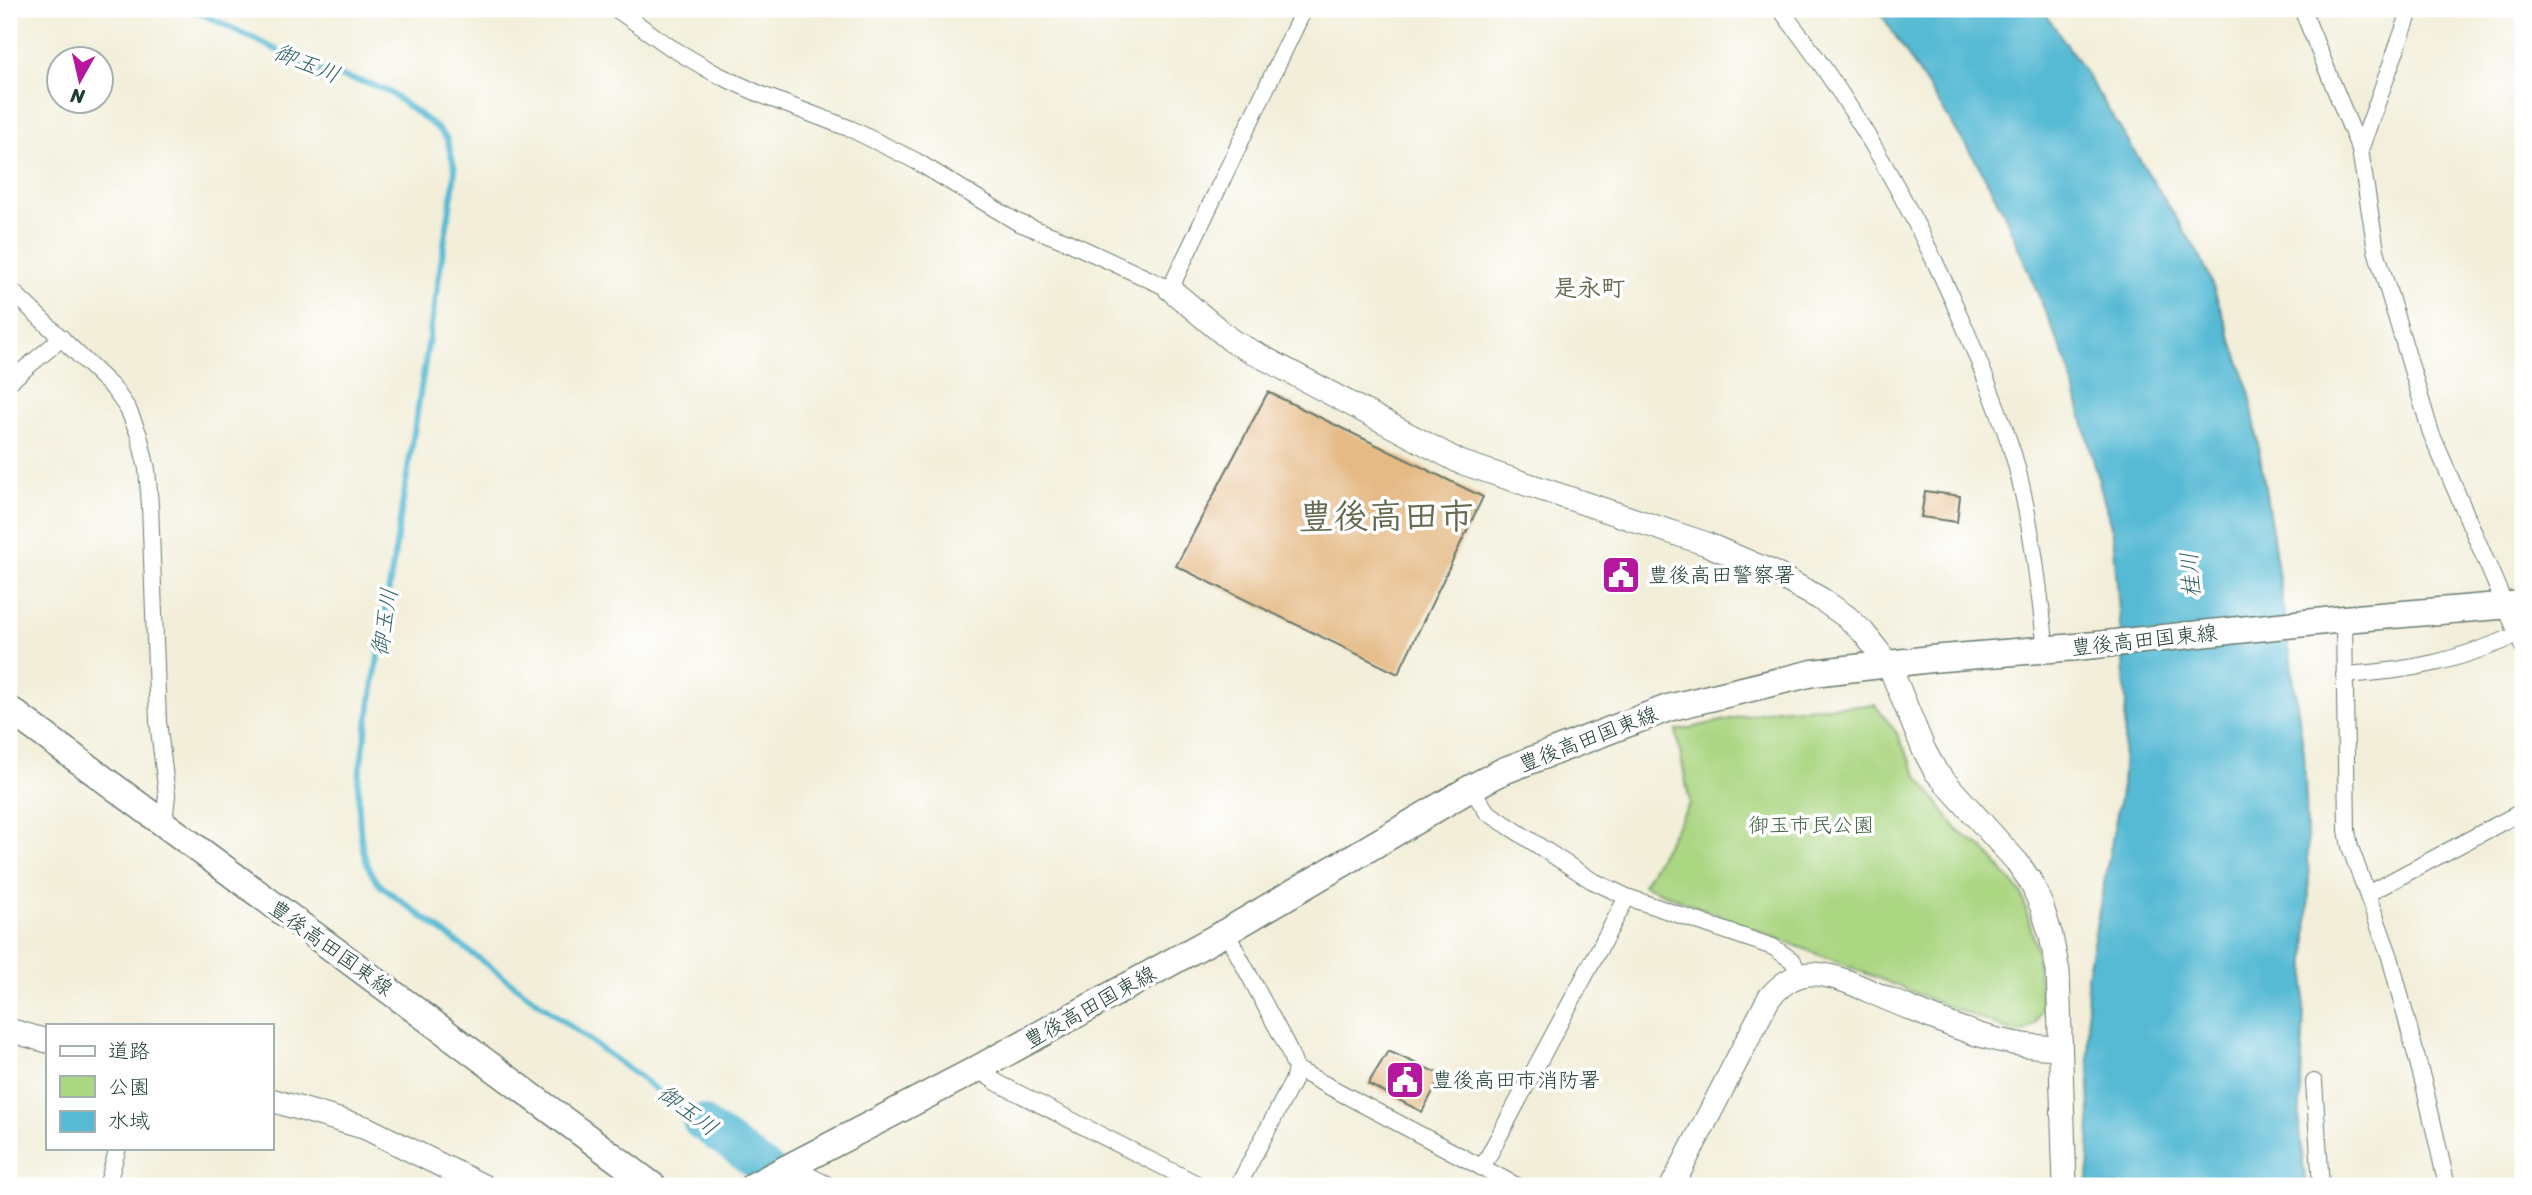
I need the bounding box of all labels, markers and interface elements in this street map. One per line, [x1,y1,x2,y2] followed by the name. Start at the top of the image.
[267,32,346,95] water label: 御玉川
[46,46,116,116] north arrow
[68,79,88,114] text: N
[1553,267,1625,309] district label: 是永町
[1298,485,1474,547] district label: 豊後高田市
[2168,551,2213,599] water label: 桂川
[1600,554,1642,596] public building icon: 豊後高田警察署
[1648,556,1795,594] place label: 豊後高田警察署
[359,585,410,659] water label: 御玉川
[2069,613,2219,667] street label: 豊後高田国東線
[1513,695,1663,783] street label: 豊後高田国東線
[1748,806,1874,844] park label: 御玉市民公園
[260,889,402,1007] street label: 豊後高田国東線
[1017,955,1163,1059] street label: 豊後高田国東線
[46,1024,273,1150] legend
[108,1032,150,1070] text: 道路
[1384,1059,1426,1101] public building icon: 豊後高田市消防署
[1432,1061,1600,1099] place label: 豊後高田市消防署
[108,1068,150,1106] text: 公園
[648,1073,728,1148] water label: 御玉川
[108,1102,150,1140] text: 水域

